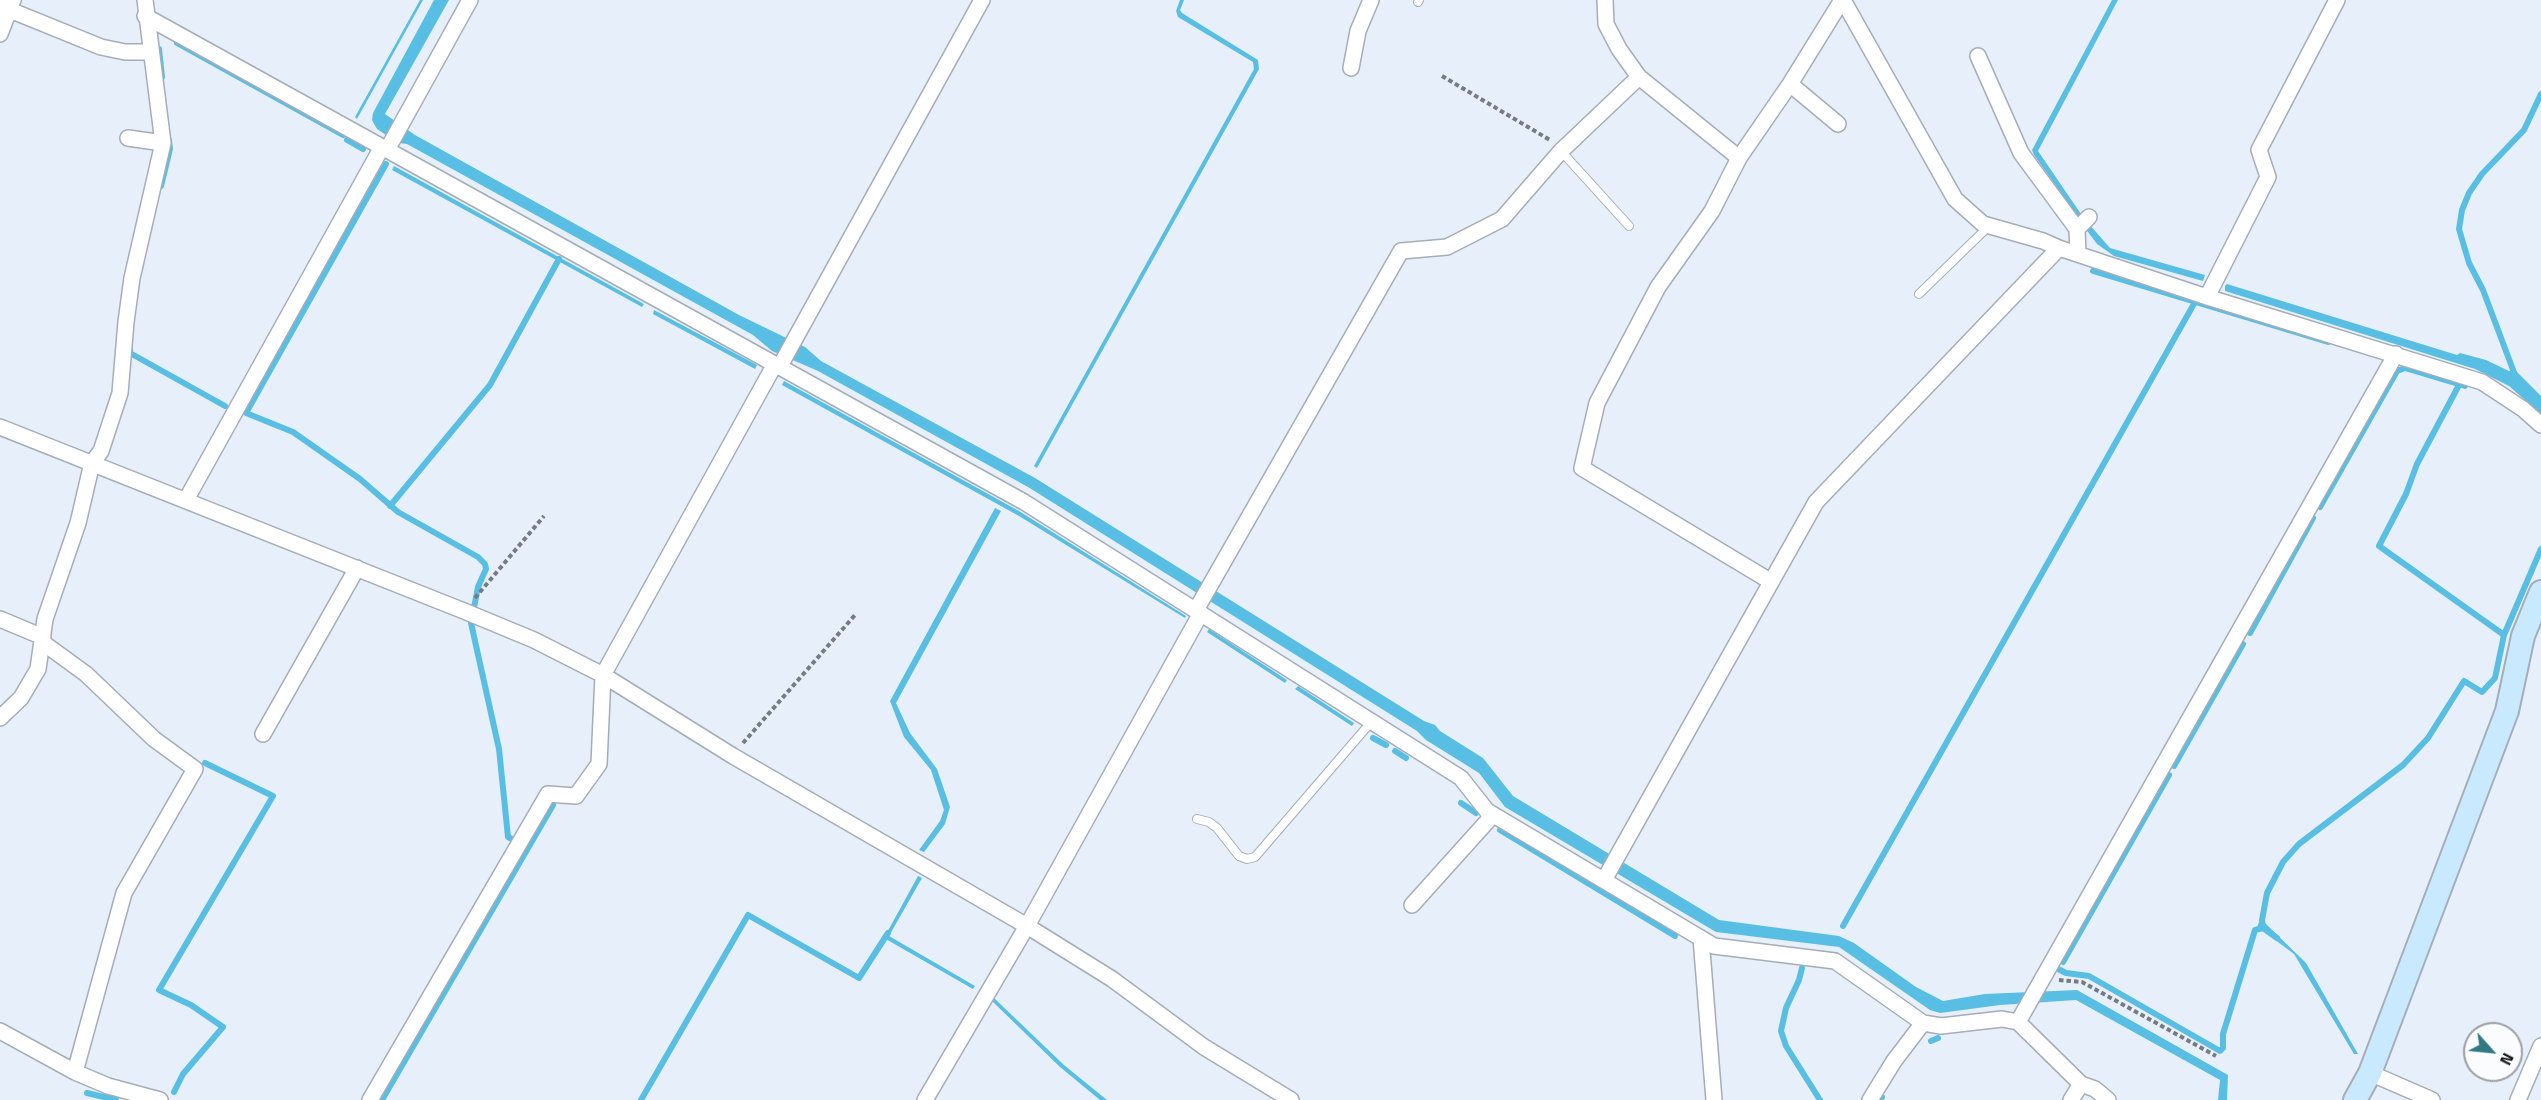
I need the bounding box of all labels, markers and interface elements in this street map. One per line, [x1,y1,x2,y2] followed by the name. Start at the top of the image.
[2463,1022,2523,1082] north arrow
[2494,1049,2520,1070] text: N

